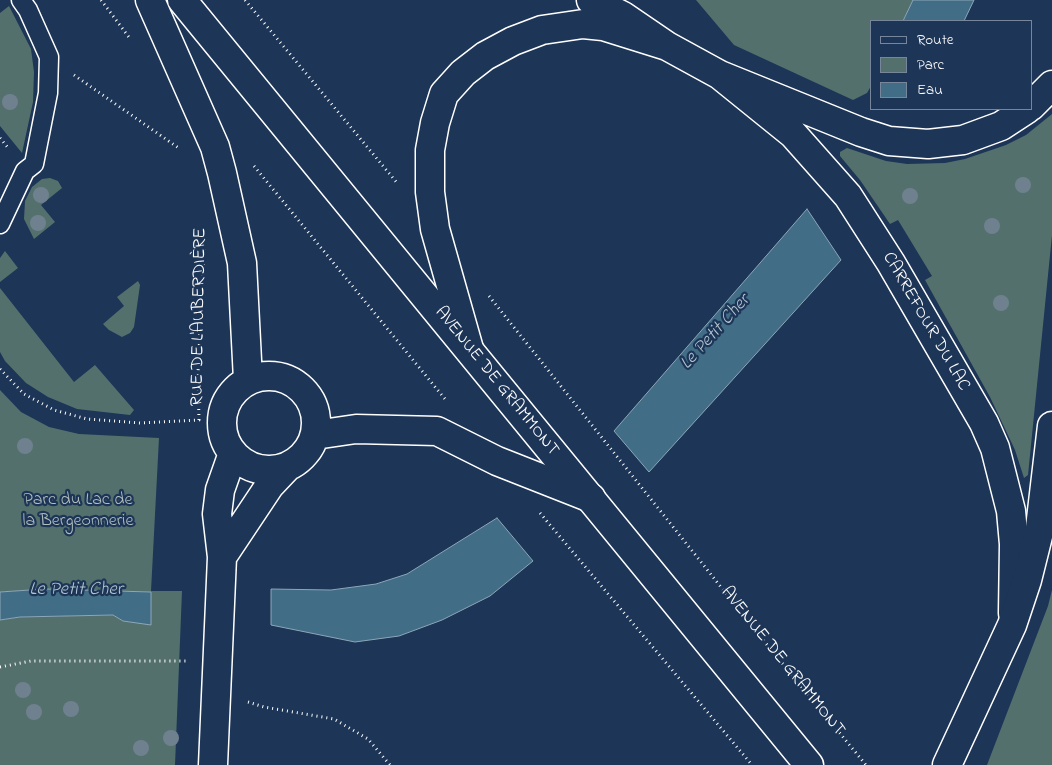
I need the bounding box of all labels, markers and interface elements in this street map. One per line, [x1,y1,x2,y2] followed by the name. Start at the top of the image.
[870,20,1032,110] legend
[917,29,953,51] text: Route
[917,54,944,76] text: Parc
[917,79,943,101] text: Eau
[188,228,212,406] street label: RUE DE L'AUBERDIÈRE
[877,249,973,395] street label: CARREFOUR DU LAC
[676,291,756,375] water label: Le Petit Cher
[429,303,563,461] street label: AVENUE DE GRAMMONT
[22,490,134,532] park label: Parc du Lac de la Bergeonnerie
[29,580,123,602] water label: Le Petit Cher
[715,583,849,741] street label: AVENUE DE GRAMMONT

